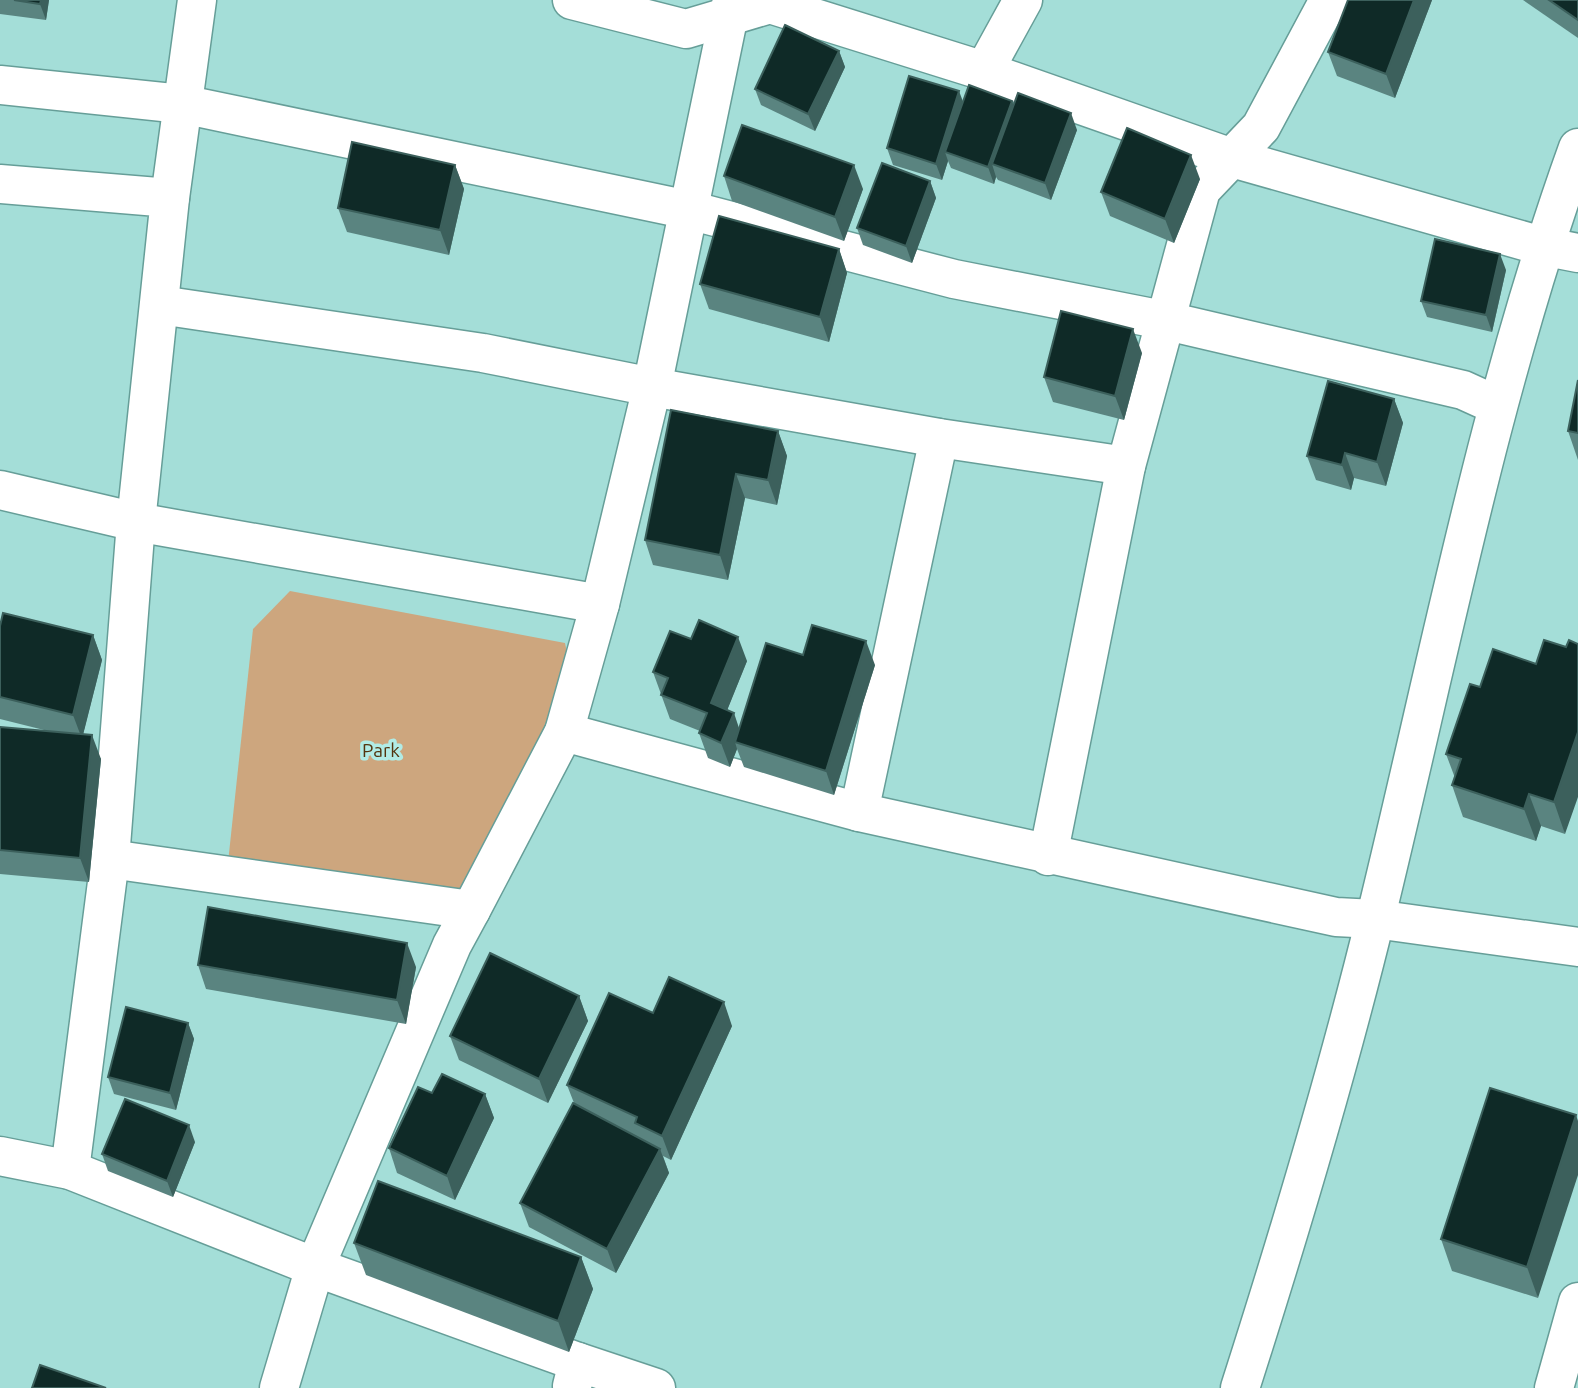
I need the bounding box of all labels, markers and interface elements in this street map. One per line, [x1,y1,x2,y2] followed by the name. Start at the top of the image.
[362,739,400,761] park label: Park

